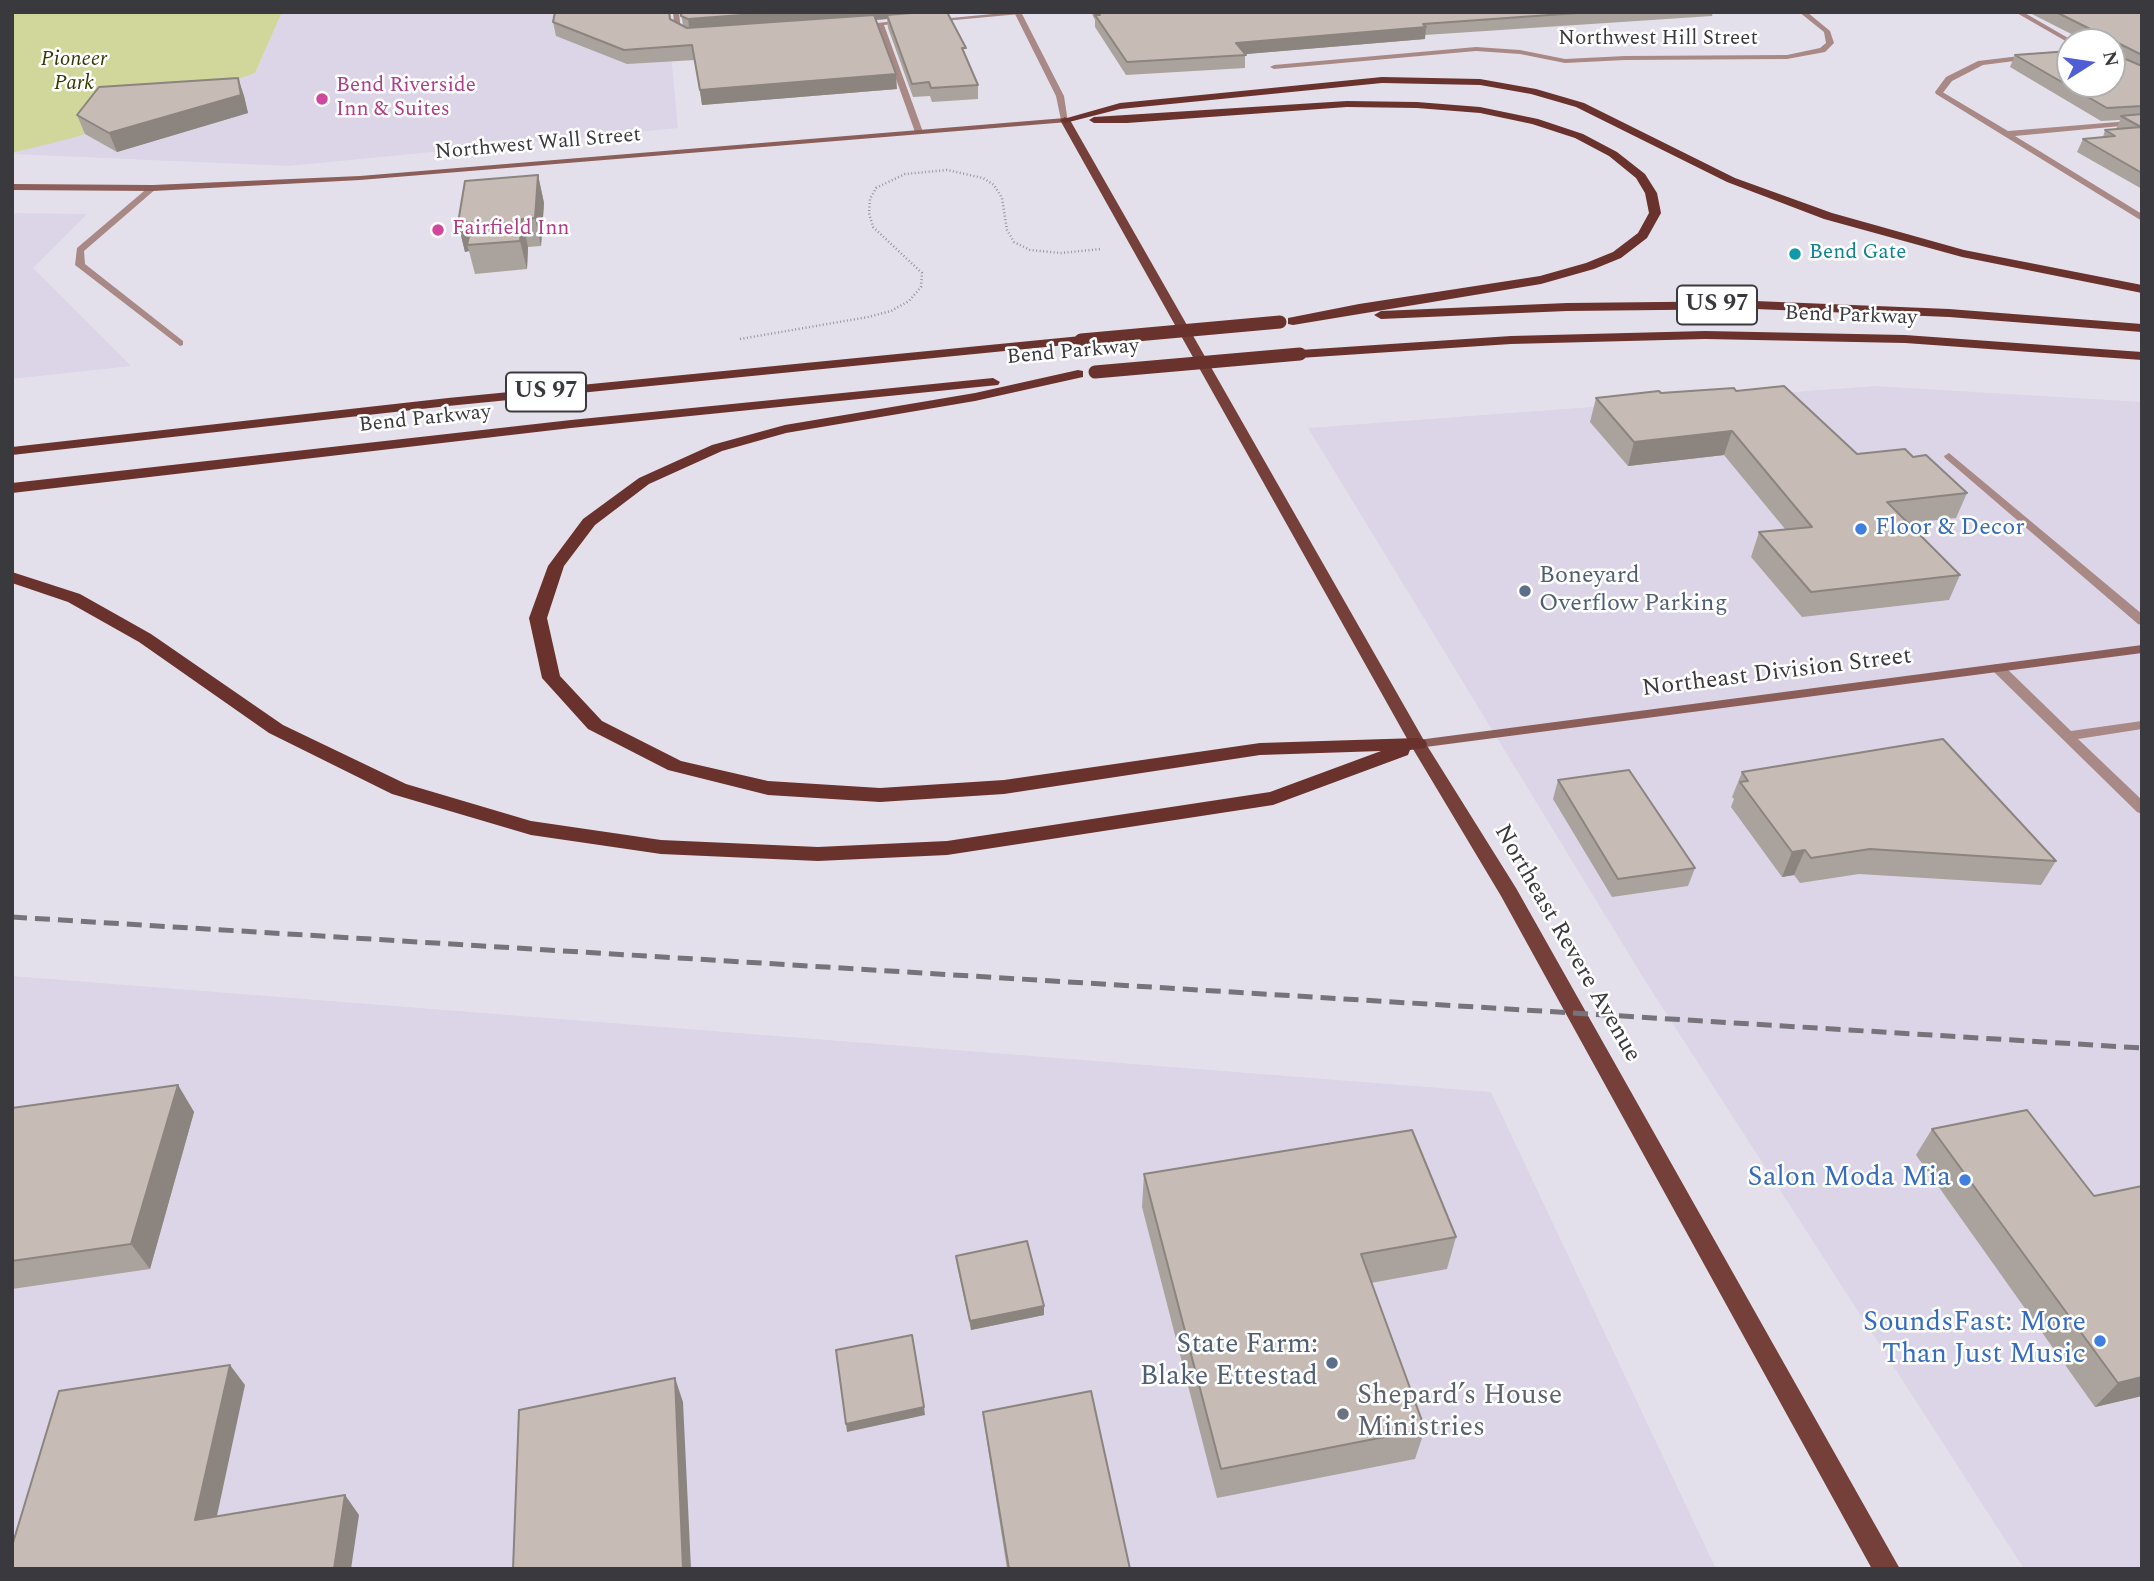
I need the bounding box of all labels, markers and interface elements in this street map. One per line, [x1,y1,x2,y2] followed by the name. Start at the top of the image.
[1558,27,1758,53] street label: Northwest Hill Street
[2056,28,2126,98] north arrow
[41,48,107,98] park label: Pioneer Park
[2094,48,2126,70] text: N
[336,74,476,124] place label: Bend Riverside Inn & Suites
[314,91,330,107] marker: Bend Riverside Inn & Suites
[434,123,642,167] street label: Northwest Wall Street
[452,217,570,243] place label: Fairfield Inn
[430,222,446,238] marker: Fairfield Inn
[1809,241,1906,267] place label: Bend Gate
[1787,246,1803,262] marker: Bend Gate
[1677,286,1757,324] road number: US 97
[1784,302,1918,332] street label: Bend Parkway
[1006,335,1140,371] street label: Bend Parkway
[506,372,586,412] road number: US 97
[358,401,492,439] street label: Bend Parkway
[1875,515,2025,543] place label: Floor & Decor
[1853,521,1869,537] marker: Floor & Decor
[1539,563,1728,619] place label: Boneyard Overflow Parking
[1517,583,1533,599] marker: Boneyard Overflow Parking
[1641,643,1913,705] street label: Northeast Division Street
[1486,820,1646,1068] street label: Northeast Revere Avenue
[1748,1163,1951,1197] place label: Salon Moda Mia
[1957,1172,1973,1188] marker: Salon Moda Mia
[1863,1308,2086,1374] place label: SoundsFast: More Than Just Music
[1140,1330,1318,1396] place label: State Farm: Blake Ettestad
[2092,1333,2108,1349] marker: SoundsFast: More Than Just Music
[1324,1355,1340,1371] marker: State Farm: Blake Ettestad
[1357,1381,1562,1447] place label: Shepard’s House Ministries
[1335,1406,1351,1422] marker: Shepard’s House Ministries

